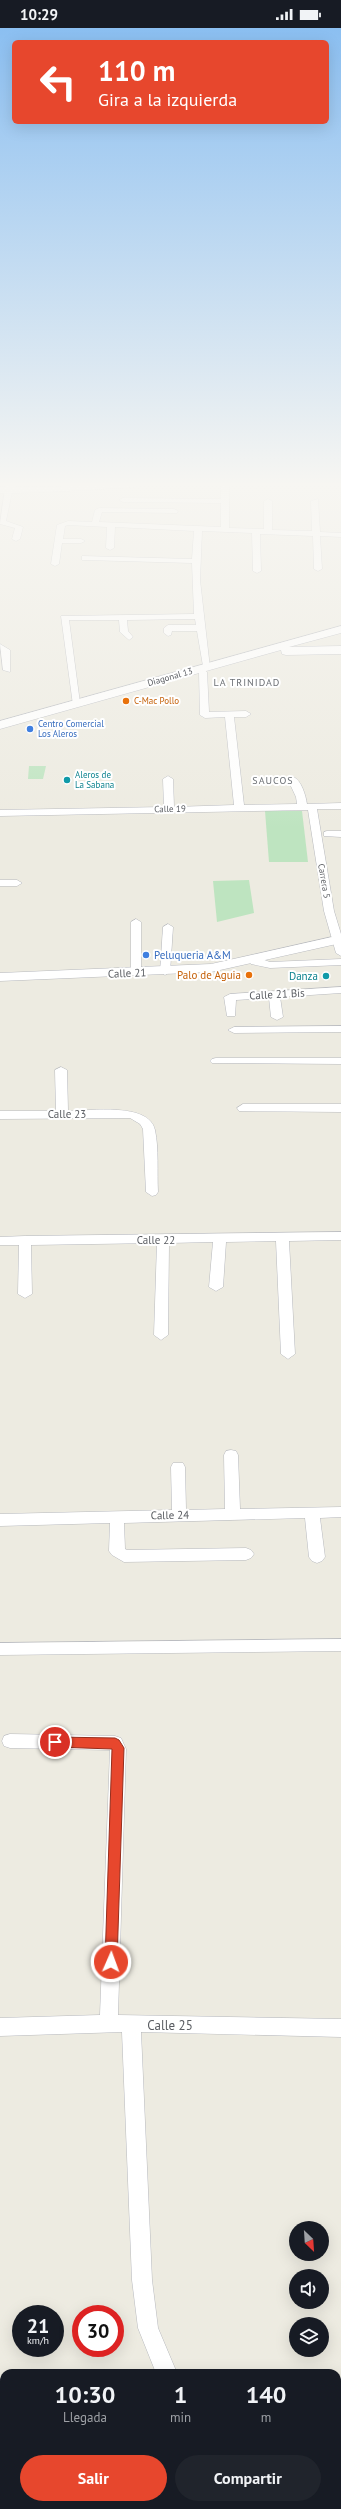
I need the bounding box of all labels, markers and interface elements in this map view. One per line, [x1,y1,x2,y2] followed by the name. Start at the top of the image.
[20,5,58,24] text: 10:29
[98,52,175,89] text: 110 m
[32,56,84,108] icon: left
[98,88,237,111] text: Gira a la izquierda
[146,665,194,688] street label: Diagonal 13
[214,676,280,689] district label: LA TRINIDAD
[134,695,179,706] place label: C-Mac Pollo
[121,696,131,706] marker: C-Mac Pollo
[38,718,104,739] place label: Centro Comercial Los Aleros
[25,724,35,734] marker: Centro Comercial Los Aleros
[75,769,114,790] place label: Aleros de La Sabana
[252,774,294,787] district label: SAUCOS
[62,775,72,785] marker: Aleros de La Sabana
[154,803,186,814] street label: Calle 19
[316,863,333,899] street label: Carrera 5
[154,948,231,962] place label: Peluqueria A&M
[141,950,151,960] marker: Peluqueria A&M
[108,965,146,981] street label: Calle 21
[177,968,241,982] place label: Palo de Aguia
[289,969,318,983] place label: Danza
[244,970,254,980] marker: Palo de Aguia
[321,971,331,981] marker: Danza
[249,986,305,1002] street label: Calle 21 Bis
[48,1107,86,1121] street label: Calle 23
[137,1233,175,1247] street label: Calle 22
[151,1508,189,1522] street label: Calle 24
[38,1725,72,1759] pin
[44,1731,66,1753] icon: arrive
[90,1941,132,1983] position arrow
[147,2017,193,2034] street label: Calle 25
[289,2221,329,2261] north arrow
[289,2221,329,2357] map controls
[289,2269,329,2309] button: sound
[72,2305,124,2357] speed limit sign: 30
[27,2313,49,2339] text: 21
[289,2317,329,2357] button: layers
[27,2334,49,2347] text: km/h
[55,2379,115,2410] text: 10:30
[174,2379,187,2410] text: 1
[246,2379,286,2410] text: 140
[63,2409,107,2426] text: Llegada
[170,2409,191,2426] text: min
[261,2409,271,2426] text: m
[20,2455,167,2501] button: Salir
[175,2455,321,2501] button: Compartir

